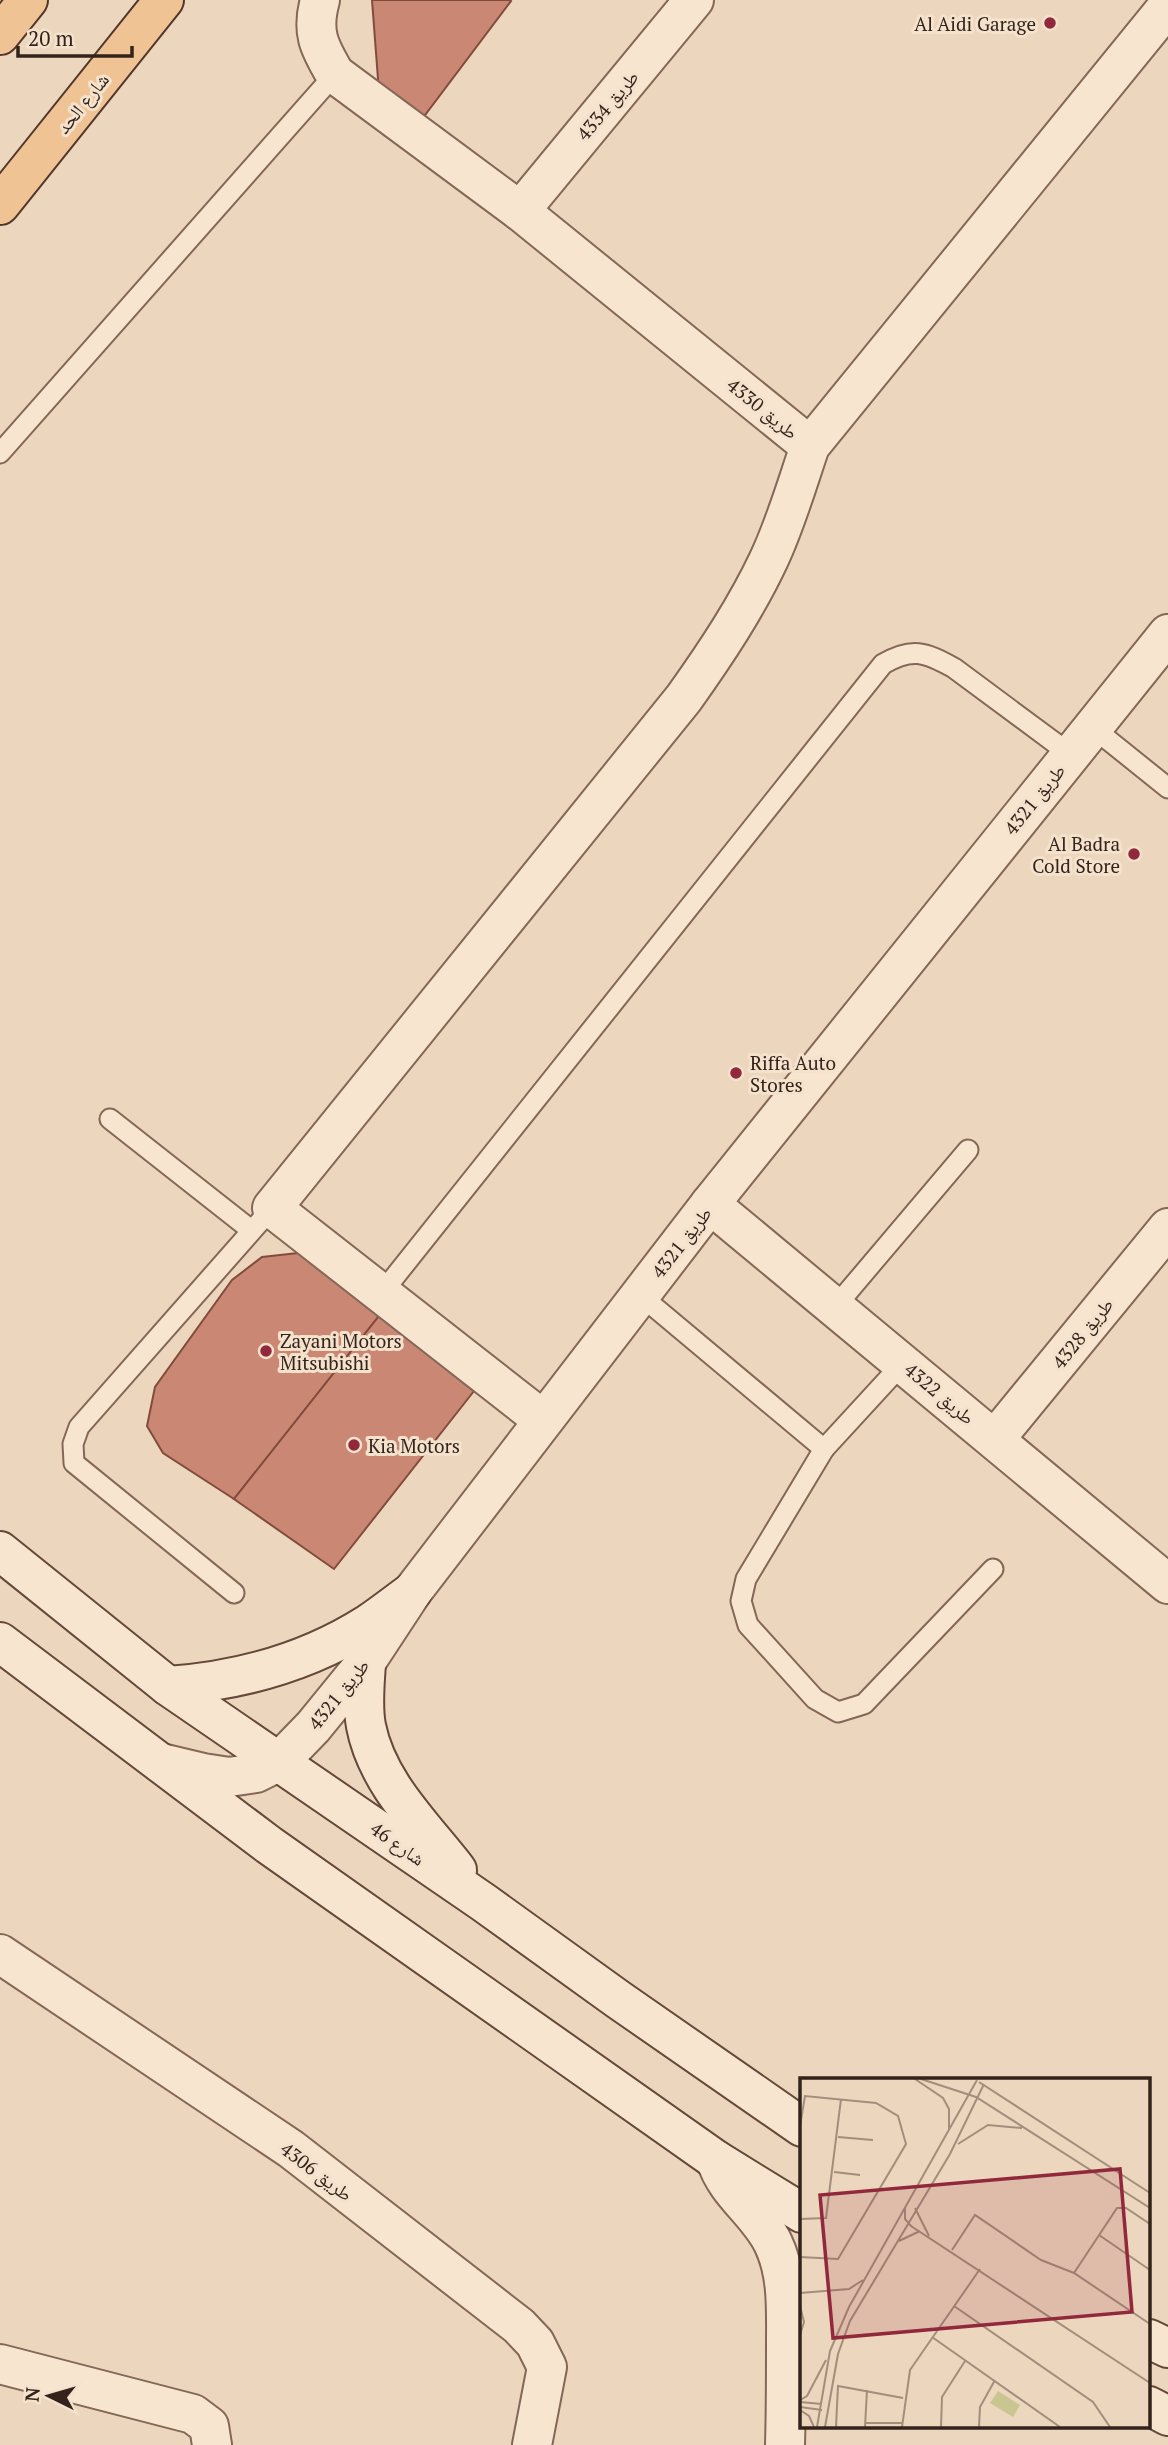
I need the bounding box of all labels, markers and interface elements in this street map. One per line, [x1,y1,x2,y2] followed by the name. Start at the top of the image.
[914,11,1036,36] place label: Al Aidi Garage
[18,14,131,58] scale bar
[1042,15,1058,31] marker: Al Aidi Garage
[28,24,74,52] text: 20 m
[570,65,644,145] street label: طريق 4334
[50,68,114,138] street label: شارع الحد
[722,372,804,444] street label: طريق 4330
[998,758,1070,840] street label: طريق 4321
[1032,831,1120,878] place label: Al Badra Cold Store
[1126,846,1142,862] marker: Al Badra Cold Store
[750,1050,836,1097] place label: Riffa Auto Stores
[728,1065,744,1081] marker: Riffa Auto Stores
[645,1201,717,1283] street label: طريق 4321
[1046,1292,1118,1374] street label: طريق 4328
[280,1328,402,1375] place label: Zayani Motors Mitsubishi
[258,1343,274,1359] marker: Zayani Motors Mitsubishi
[900,1356,980,1430] street label: طريق 4322
[368,1433,460,1458] place label: Kia Motors
[346,1437,362,1453] marker: Kia Motors
[302,1653,374,1735] street label: طريق 4321
[366,1815,430,1871] street label: شارع 46
[800,2078,1150,2428] inset map
[276,2136,358,2206] street label: طريق 4306
[14,2361,84,2431] north arrow
[18,2386,45,2403] text: N

